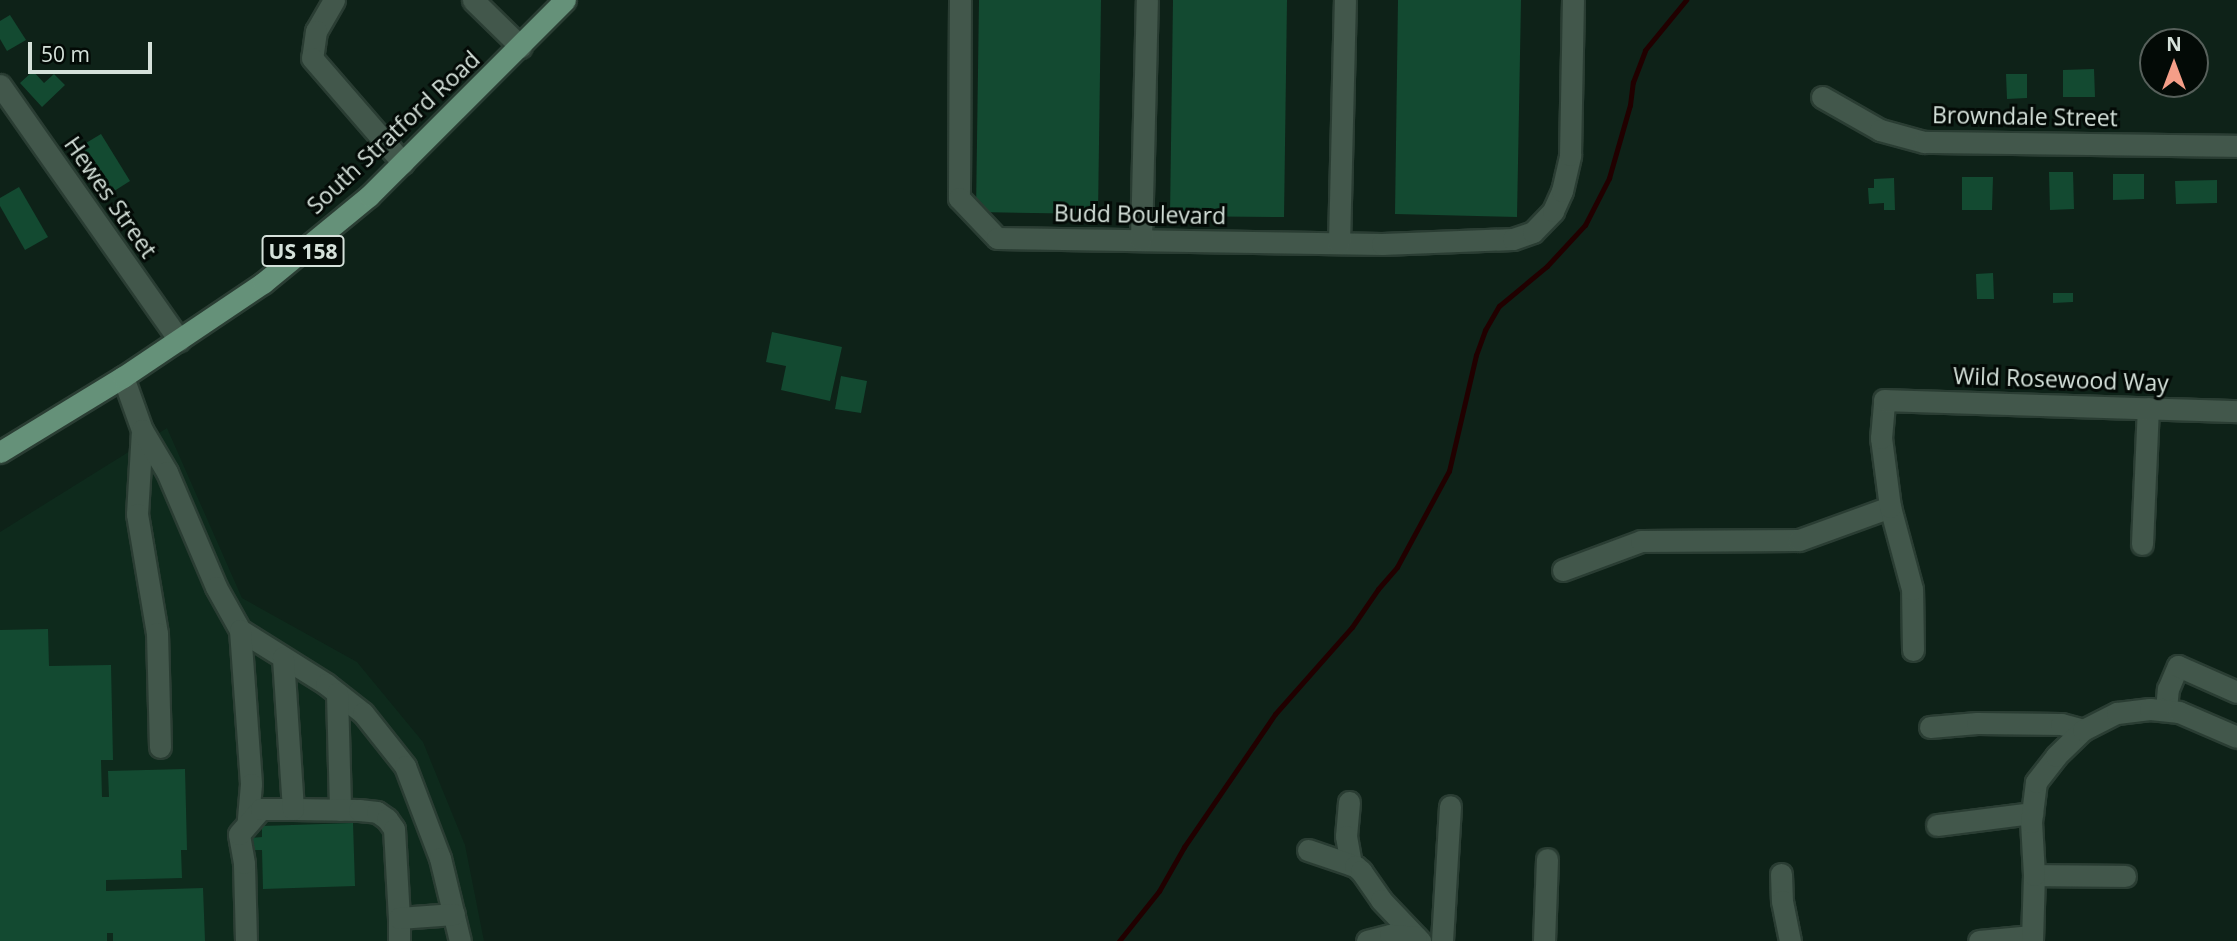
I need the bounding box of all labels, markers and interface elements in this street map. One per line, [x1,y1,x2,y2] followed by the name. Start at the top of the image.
[32,28,156,72] scale bar
[2139,28,2209,98] north arrow
[2166,31,2182,57] text: N
[41,40,90,68] text: 50 m
[301,45,485,219] street label: South Stratford Road
[1932,101,2118,131] street label: Browndale Street
[59,131,163,263] street label: Hewes Street
[1054,199,1226,229] street label: Budd Boulevard
[261,233,345,268] road number: US 158
[1953,361,2169,397] street label: Wild Rosewood Way

